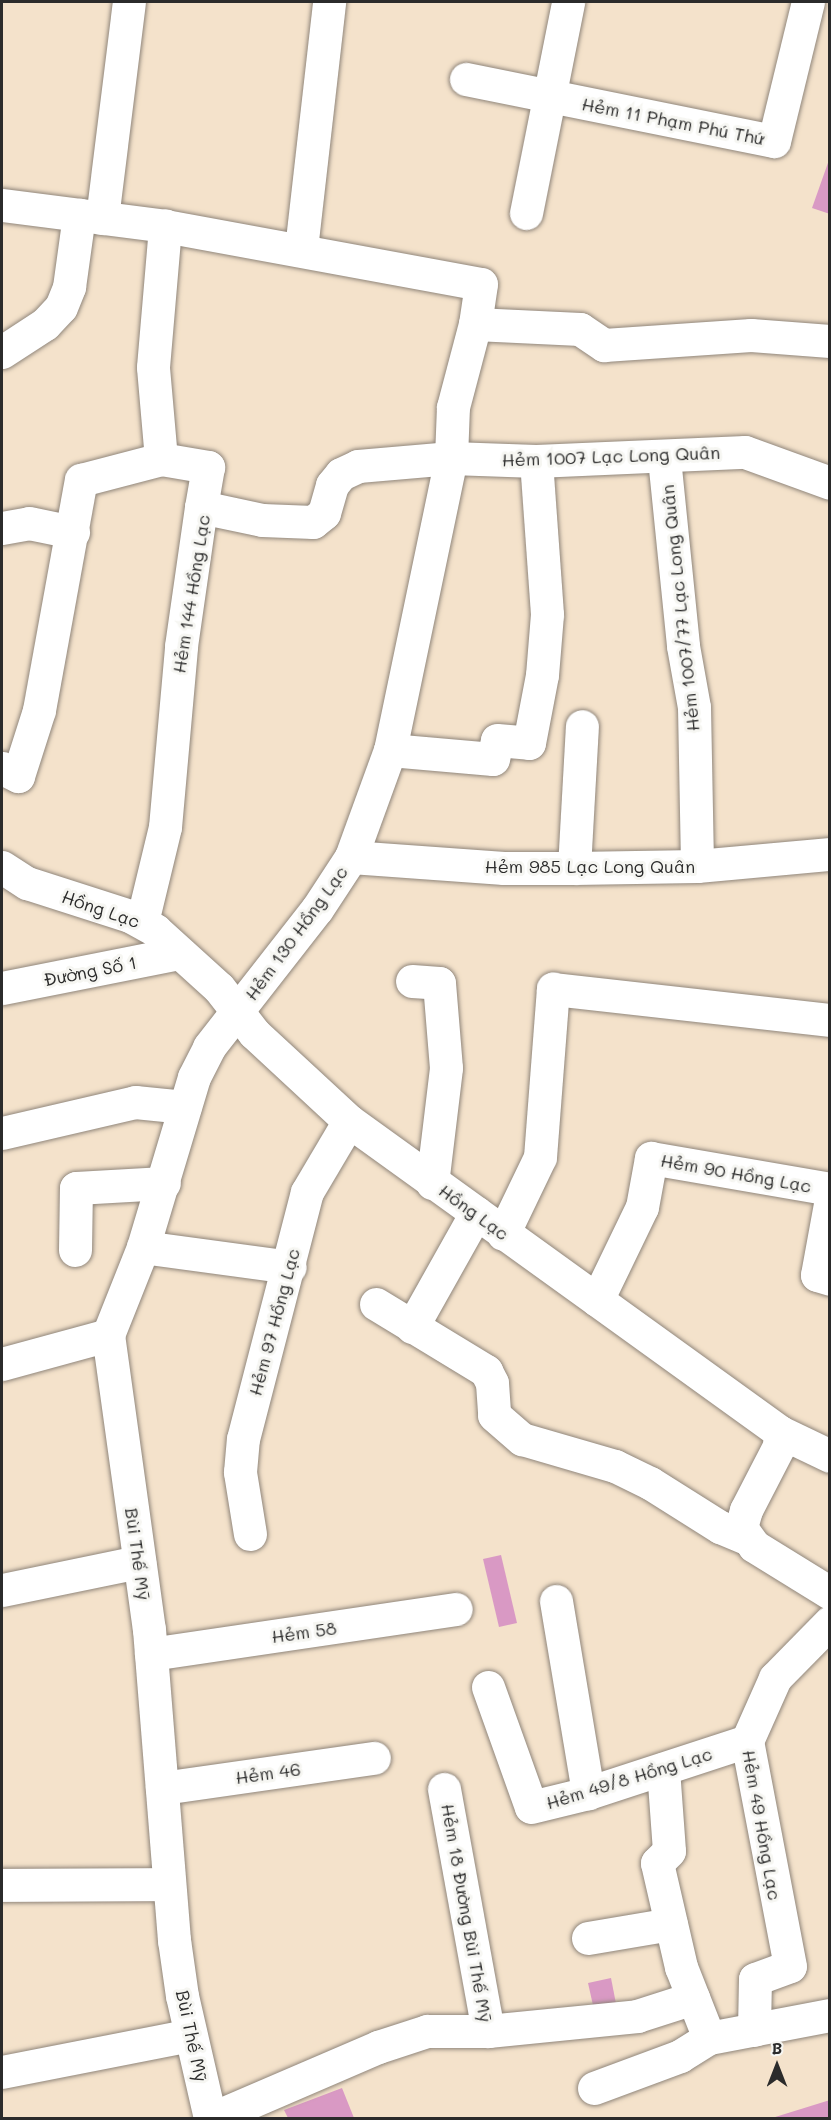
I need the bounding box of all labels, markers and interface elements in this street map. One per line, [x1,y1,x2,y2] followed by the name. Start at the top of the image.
[580,93,766,149] street label: Hẻm 11 Phạm Phú Thứ
[501,441,721,471] street label: Hẻm 1007 Lạc Long Quân
[656,484,704,732] street label: Hẻm 1007/77 Lạc Long Quân
[168,513,214,675] street label: Hẻm 144 Hồng Lạc
[485,855,695,877] street label: Hẻm 985 Lạc Long Quân
[240,862,352,1004] street label: Hẻm 130 Hồng Lạc
[59,886,143,932] street label: Hồng Lạc
[42,951,138,991] street label: Đường Số 1
[659,1149,813,1197] street label: Hẻm 90 Hồng Lạc
[435,1179,513,1245] street label: Hồng Lạc
[244,1246,304,1398] street label: Hẻm 97 Hồng Lạc
[121,1506,155,1602] street label: Bùi Thế Mỹ
[270,1617,338,1647] street label: Hẻm 58
[543,1742,715,1814] street label: Hẻm 49/8 Hồng Lạc
[738,1748,786,1902] street label: Hẻm 49 Hồng Lạc
[234,1758,302,1788] street label: Hẻm 46
[437,1802,497,2024] street label: Hẻm 18 Đường Bùi Thế Mỹ
[172,1988,212,2084] street label: Bùi Thế Mỹ
[747,2036,807,2096] north arrow
[772,2037,782,2058] text: B

